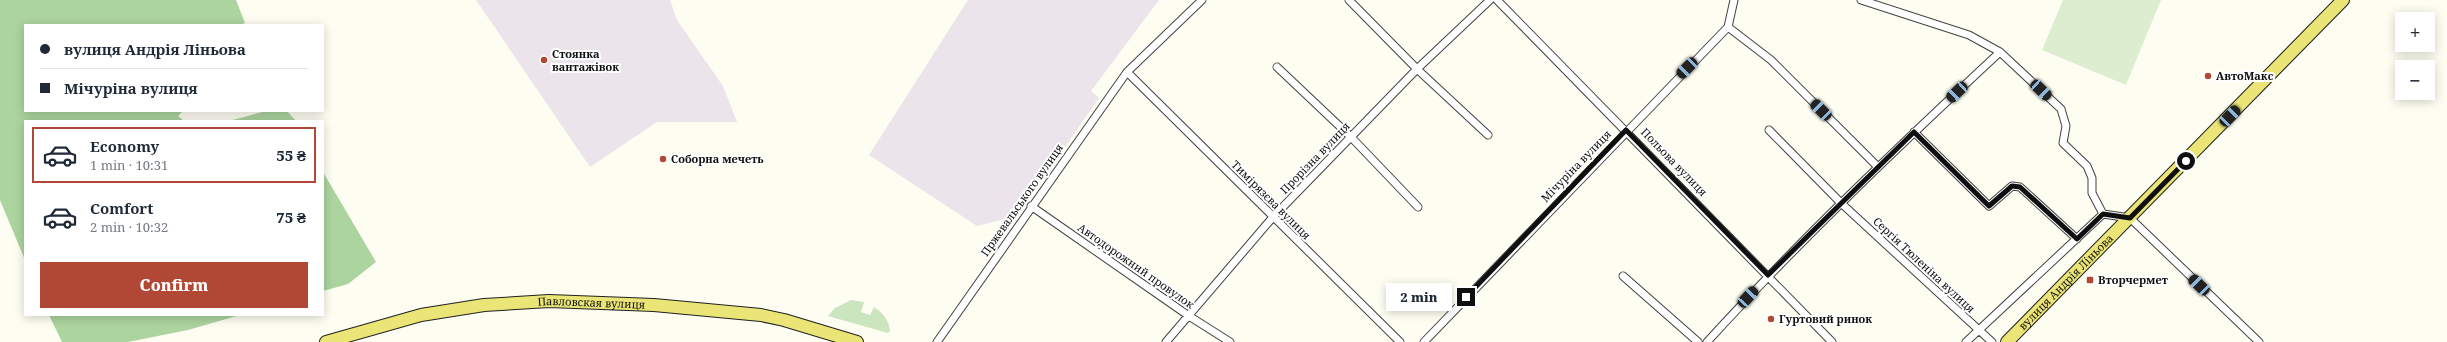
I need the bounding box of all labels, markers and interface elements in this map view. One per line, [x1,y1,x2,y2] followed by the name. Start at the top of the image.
[2395,12,2435,100] map controls
[2395,12,2435,52] button: +
[64,39,246,59] text: вулиця Андрія Ліньова
[552,46,619,74] place label: Стоянка вантажівок
[539,55,549,65] marker: Стоянка вантажівок
[1674,55,1700,81] car
[2395,60,2435,100] button: −
[2216,68,2274,83] place label: АвтоМакс
[2203,71,2213,81] marker: АвтоМакс
[2028,77,2054,103] car
[64,78,198,98] text: Мічуріна вулиця
[1944,79,1970,105] car
[1808,97,1834,123] car
[2217,103,2243,129] car
[1276,118,1353,197] street label: Прорізна вулиця
[1638,124,1711,199] street label: Польова вулиця
[1537,126,1614,205] street label: Мічуріна вулиця
[90,136,159,156] text: Economy
[42,137,78,173] icon: car
[977,141,1066,259] street label: Пржевальського вулиця
[276,145,306,165] text: 55 ₴
[671,151,764,166] place label: Соборна мечеть
[2177,152,2195,170] route start
[658,154,668,164] marker: Соборна мечеть
[90,156,168,174] text: 1 min · 10:31
[1228,157,1314,243] street label: Тимірязєва вулиця
[90,198,153,218] text: Comfort
[42,199,78,235] icon: car
[276,207,306,227] text: 75 ₴
[1870,213,1978,316] street label: Сергія Тюленіна вулиця
[90,218,168,236] text: 2 min · 10:32
[1075,220,1198,312] street label: Автодорожний провулок
[2015,231,2116,333] street label: вулиця Андрія Ліньова
[40,262,308,308] button: Confirm
[2098,272,2168,287] place label: Вторчермет
[2186,272,2212,298] car
[2085,275,2095,285] marker: Вторчермет
[1386,283,1452,311] callout: 2 min
[1735,284,1761,310] car
[1400,288,1438,306] text: 2 min
[1457,288,1475,306] route end
[537,293,645,312] street label: Павловская вулиця
[1779,311,1872,326] place label: Гуртовий ринок
[1766,314,1776,324] marker: Гуртовий ринок

